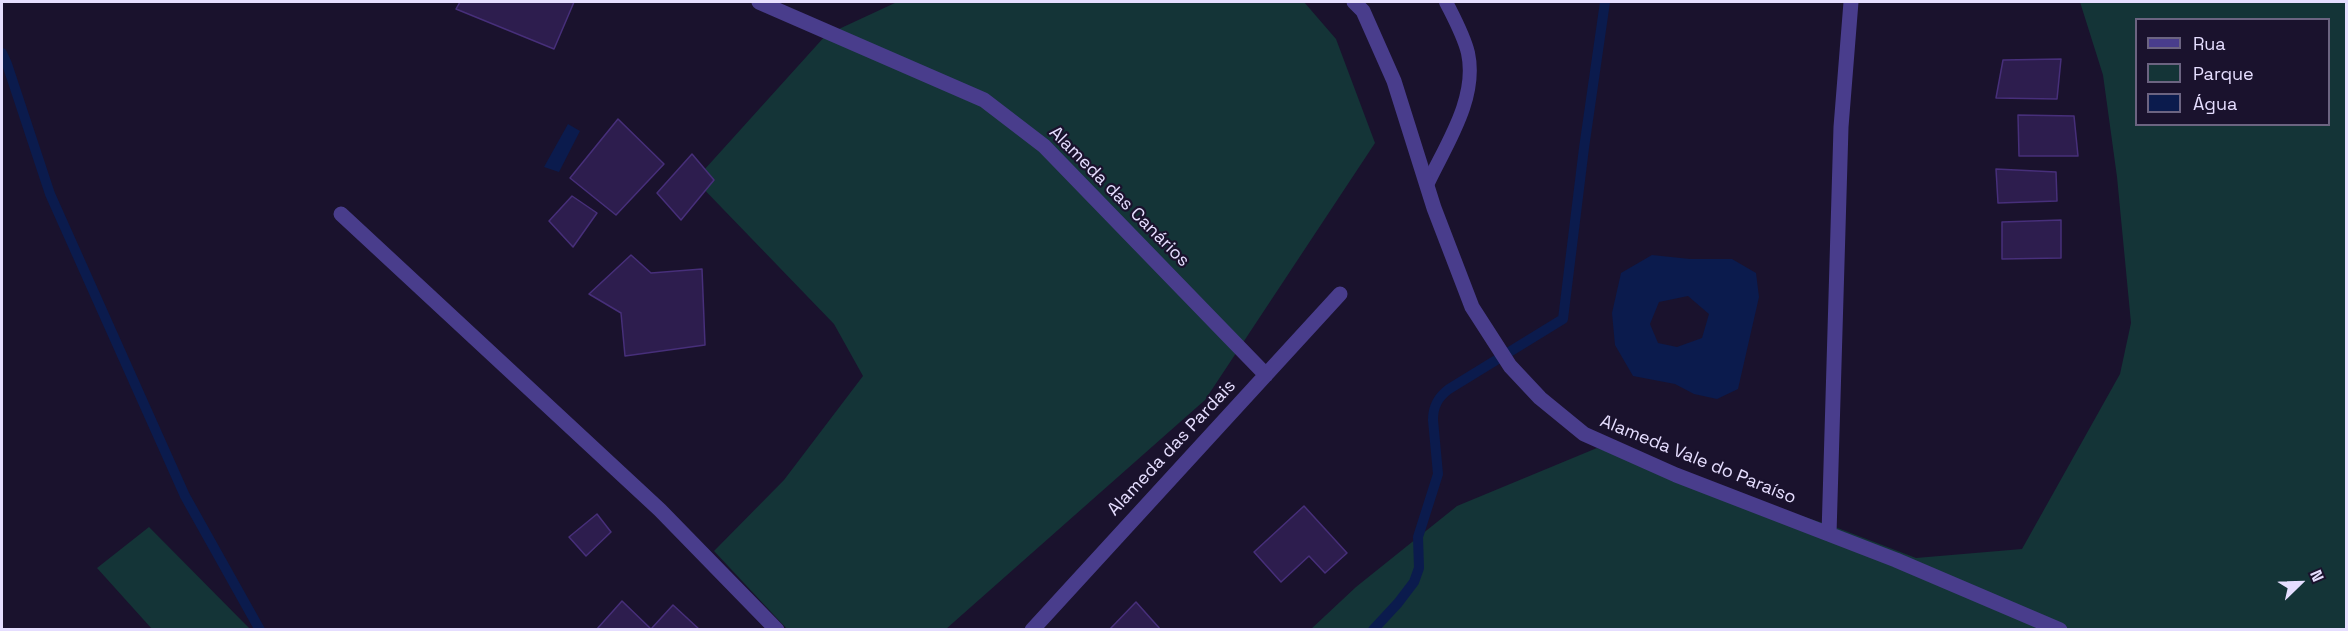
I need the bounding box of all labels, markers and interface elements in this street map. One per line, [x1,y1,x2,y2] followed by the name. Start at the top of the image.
[2135,18,2330,126] legend
[2193,32,2226,55] text: Rua
[2193,62,2254,85] text: Parque
[2193,92,2237,115] text: Água
[1044,122,1194,272] street label: Alameda das Canários
[1103,376,1241,520] street label: Alameda das Pardais
[1597,411,1799,509] street label: Alameda Vale do Paraíso
[2270,553,2330,613] north arrow
[2305,567,2329,585] text: N

